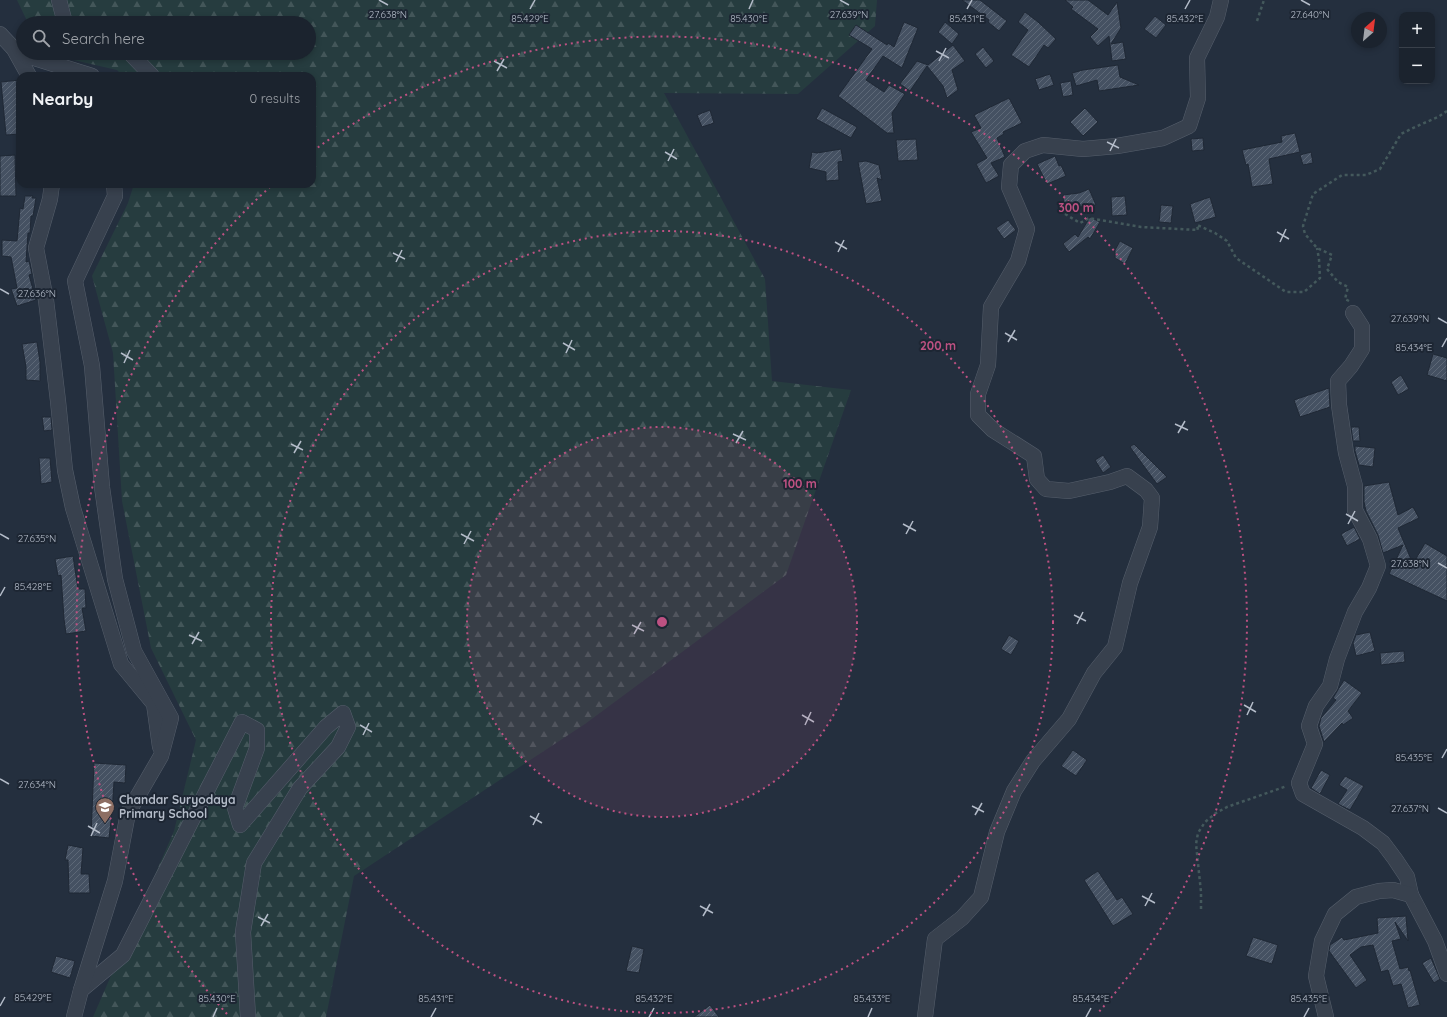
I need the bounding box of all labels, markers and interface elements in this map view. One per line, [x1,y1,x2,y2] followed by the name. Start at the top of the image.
[369,8,407,21] text: 27.638°N
[830,8,868,21] text: 27.639°N
[1290,8,1330,21] text: 27.640°N
[511,12,549,25] text: 85.429°E
[730,12,768,25] text: 85.430°E
[949,12,985,25] text: 85.431°E
[1166,12,1204,25] text: 85.432°E
[1351,12,1387,48] north arrow
[1399,12,1435,84] map controls
[1399,12,1435,48] button: +
[16,16,316,60] search box
[30,27,52,49] icon: search
[62,29,145,48] text: Search here
[1399,48,1435,84] button: −
[32,88,93,109] text: Nearby
[249,90,300,106] text: 0 results
[1058,200,1094,215] text: 300 m
[18,287,56,300] text: 27.636°N
[1391,312,1429,325] text: 27.639°N
[920,338,956,353] text: 200 m
[1396,341,1433,354] text: 85.434°E
[783,476,817,491] text: 100 m
[18,532,56,545] text: 27.635°N
[1391,557,1429,570] text: 27.638°N
[14,580,52,593] text: 85.428°E
[655,615,669,629] centre of rings
[1395,751,1433,764] text: 85.435°E
[18,778,56,791] text: 27.634°N
[119,792,235,821] place label: Chandar Suryodaya Primary School
[94,796,116,824] school or university icon: Chandar Suryodaya Primary School
[1391,802,1429,815] text: 27.637°N
[14,991,52,1004] text: 85.429°E
[198,992,236,1005] text: 85.430°E
[418,992,454,1005] text: 85.431°E
[635,992,673,1005] text: 85.432°E
[854,992,891,1005] text: 85.433°E
[1073,992,1110,1005] text: 85.434°E
[1290,992,1328,1005] text: 85.435°E

